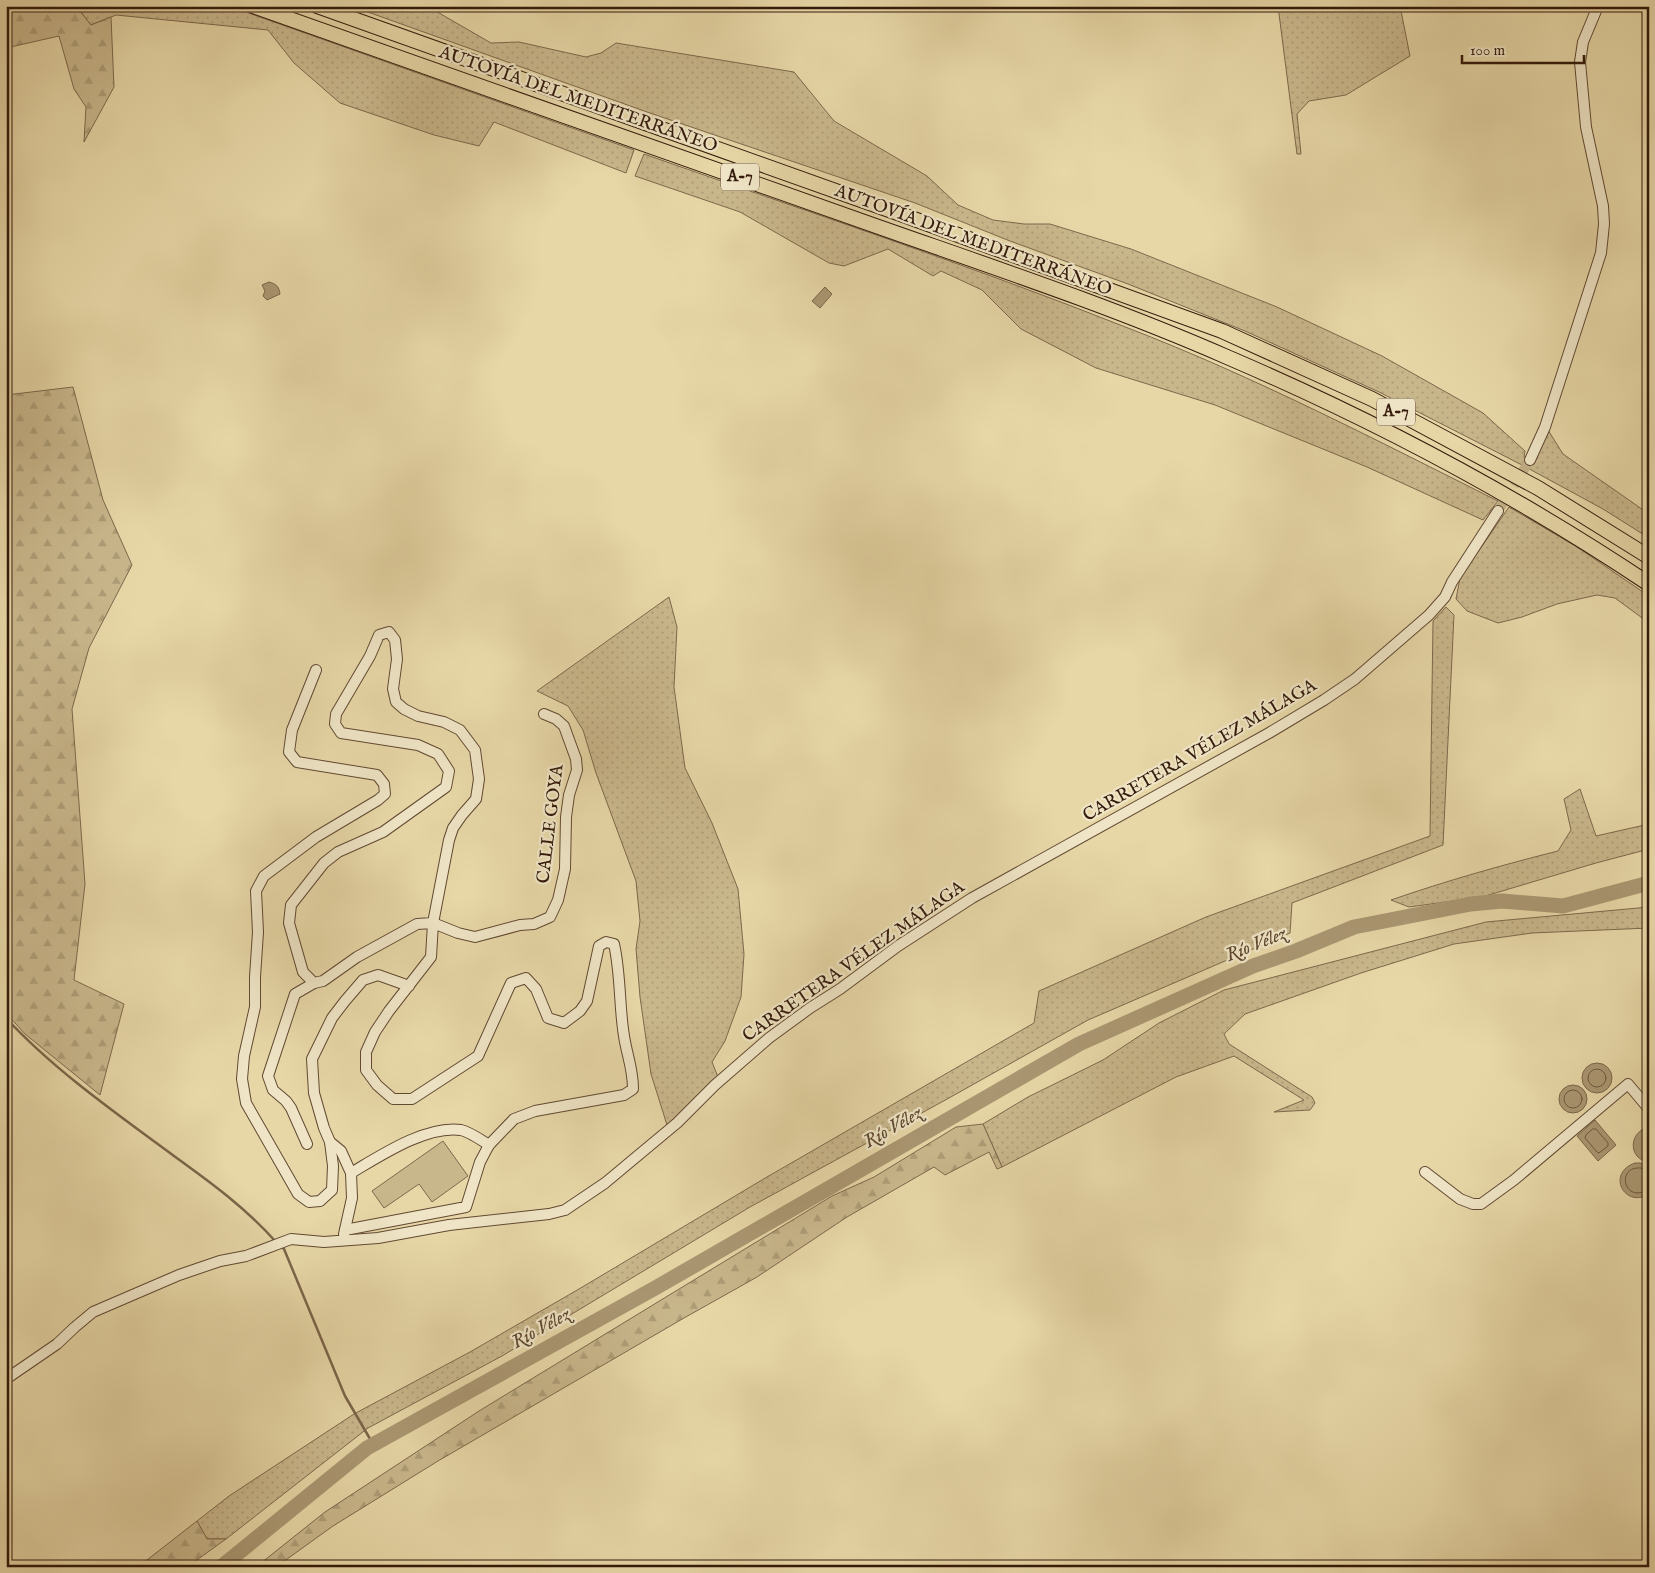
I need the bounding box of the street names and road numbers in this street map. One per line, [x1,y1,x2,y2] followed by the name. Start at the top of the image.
[435,39,721,159] street label: AUTOVÍA DEL MEDITERRÁNEO
[721,163,759,190] road number: A-7
[830,178,1115,302] street label: AUTOVÍA DEL MEDITERRÁNEO
[1377,398,1415,426] road number: A-7
[1078,672,1322,827] street label: CARRETERA VÉLEZ MÁLAGA
[532,762,570,885] street label: CALLE GOYA
[737,874,970,1048] street label: CARRETERA VÉLEZ MÁLAGA

